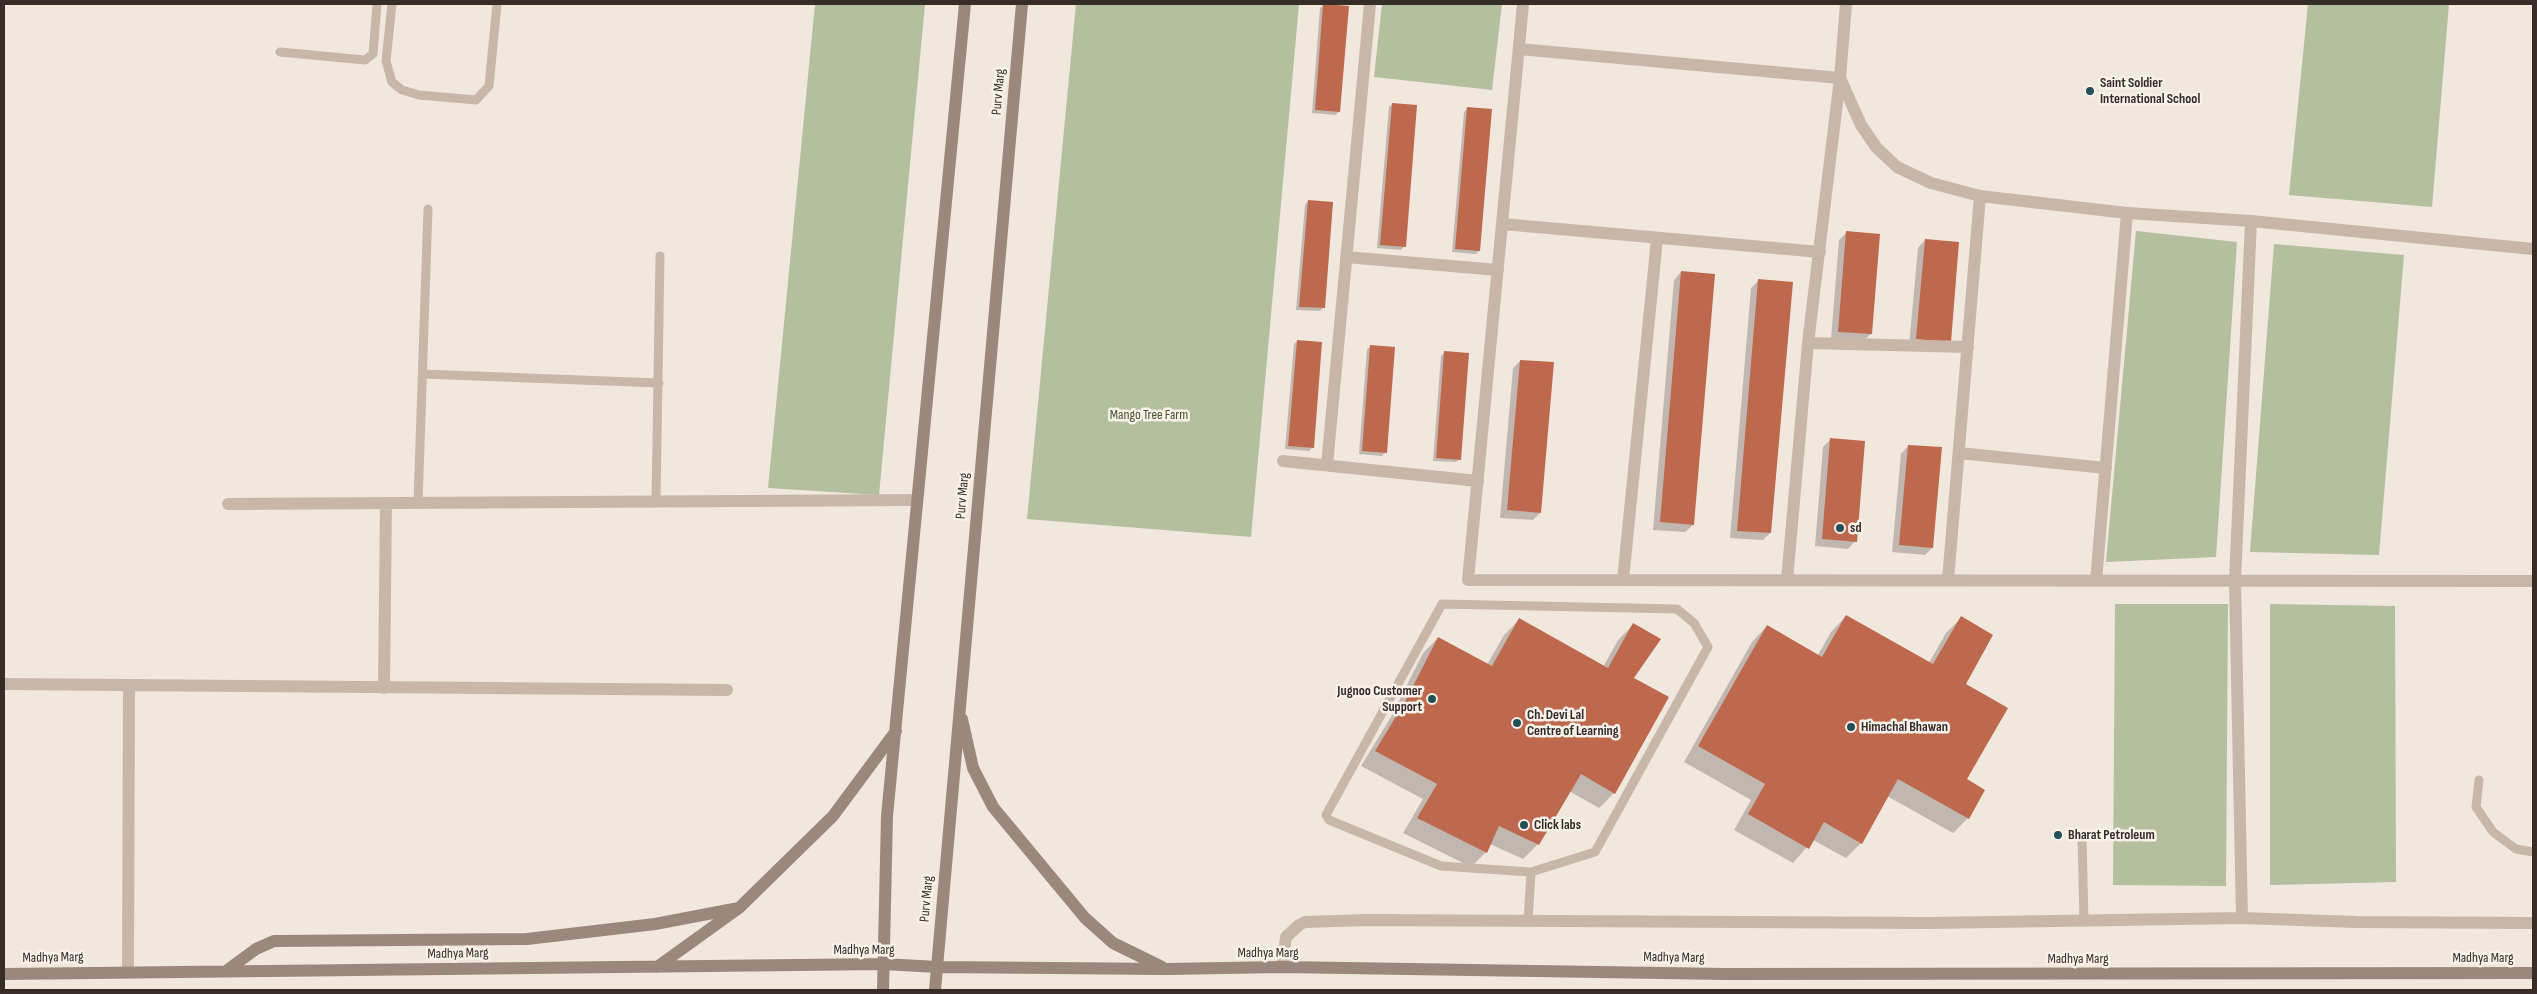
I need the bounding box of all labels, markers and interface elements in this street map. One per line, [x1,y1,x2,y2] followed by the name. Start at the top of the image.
[989,68,1009,116] street label: Purv Marg
[2100,75,2200,108] place label: Saint Soldier International School
[2084,85,2096,97] marker: Saint Soldier International School
[1110,407,1188,423] park label: Mango Tree Farm
[953,472,973,520] street label: Purv Marg
[1850,520,1861,536] place label: sd
[1834,522,1846,534] marker: sd
[1337,683,1422,716] place label: Jugnoo Customer Support
[1426,693,1438,705] marker: Jugnoo Customer Support
[1527,707,1619,740] place label: Ch. Devi Lal Centre of Learning
[1511,717,1523,729] marker: Ch. Devi Lal Centre of Learning
[1861,719,1948,735] place label: Himachal Bhawan
[1845,721,1857,733] marker: Himachal Bhawan
[1534,817,1581,833] place label: Click labs
[1518,819,1530,831] marker: Click labs
[2068,827,2155,843] place label: Bharat Petroleum
[2052,829,2064,841] marker: Bharat Petroleum
[917,875,937,923] street label: Purv Marg
[833,942,895,958] street label: Madhya Marg
[427,945,489,963] street label: Madhya Marg
[1237,945,1299,961] street label: Madhya Marg
[22,949,84,967] street label: Madhya Marg
[1643,949,1705,967] street label: Madhya Marg
[2452,950,2514,966] street label: Madhya Marg
[2047,951,2109,967] street label: Madhya Marg

